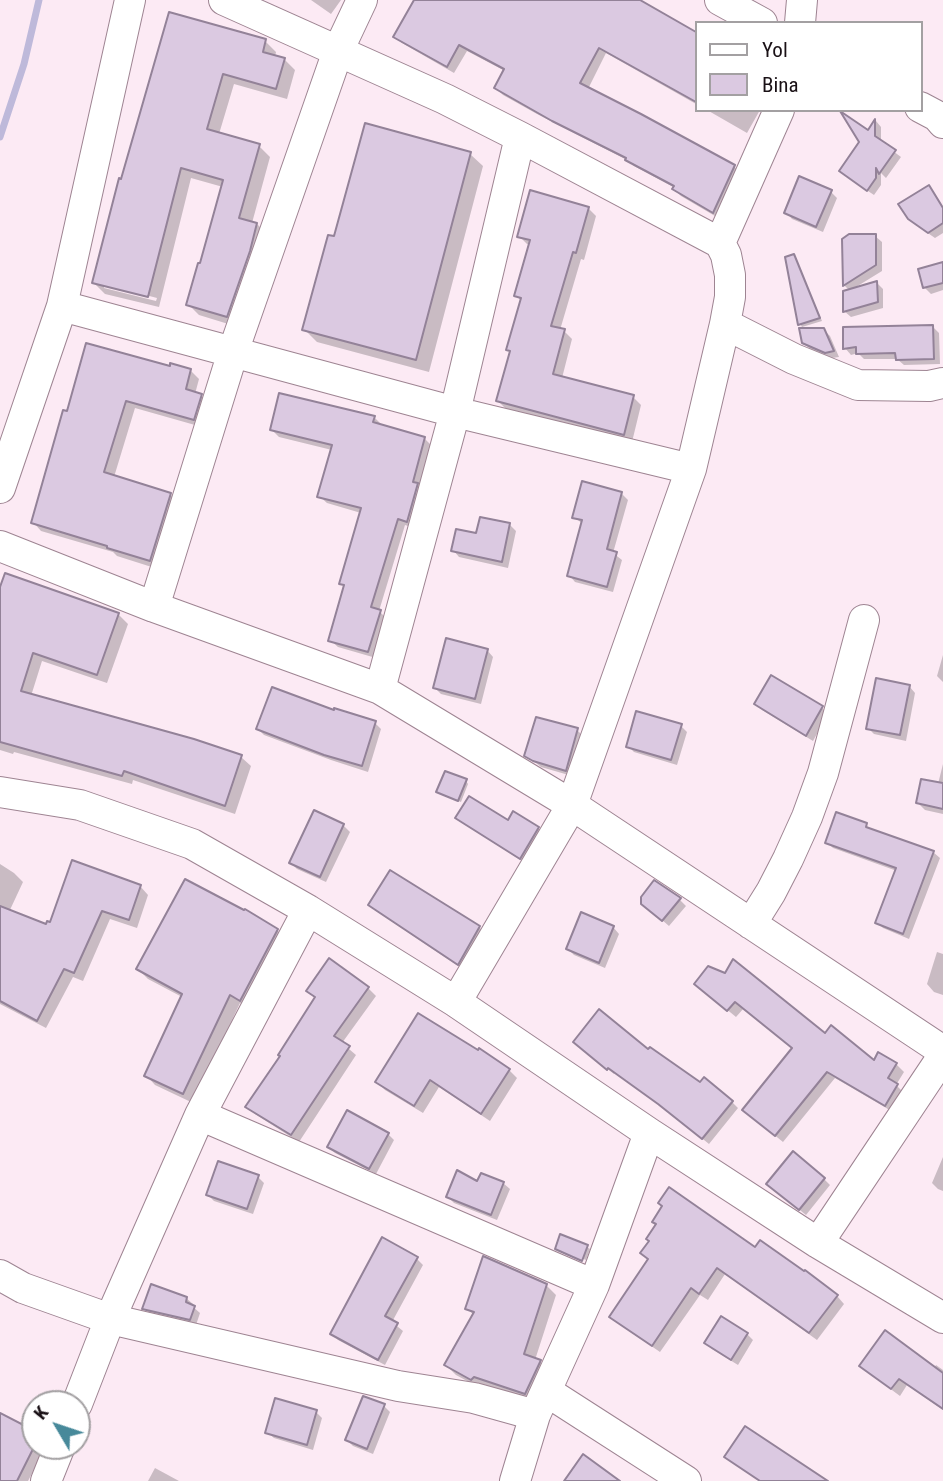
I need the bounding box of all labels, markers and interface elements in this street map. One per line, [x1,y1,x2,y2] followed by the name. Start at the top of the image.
[694,21,922,112] legend
[762,38,788,62] text: Yol
[762,73,799,97] text: Bina
[21,1390,91,1460] north arrow
[29,1401,53,1424] text: K

